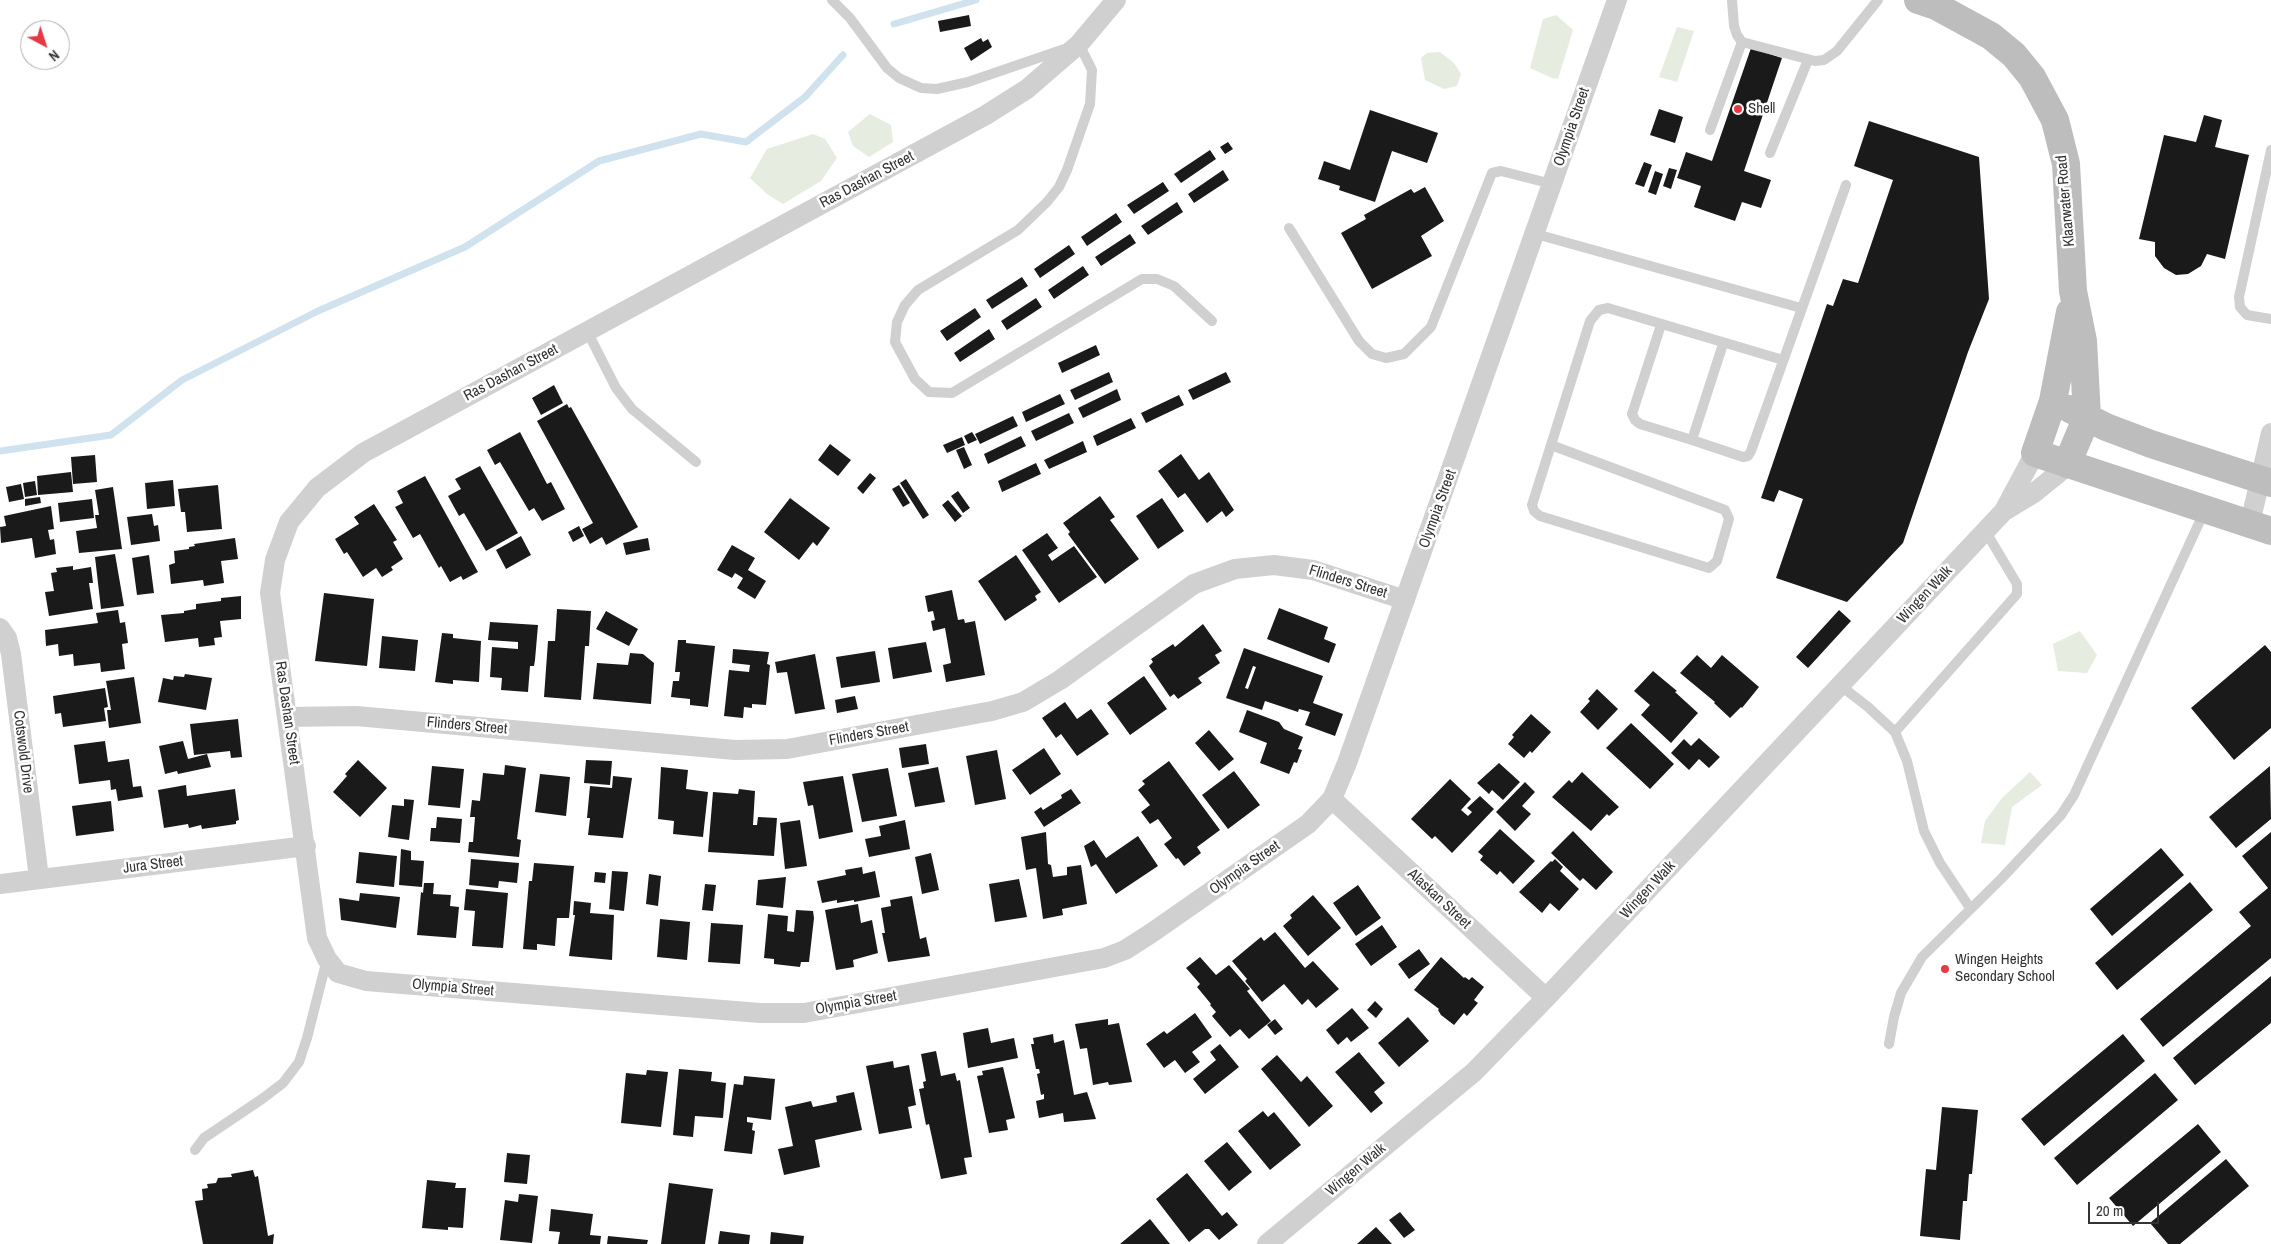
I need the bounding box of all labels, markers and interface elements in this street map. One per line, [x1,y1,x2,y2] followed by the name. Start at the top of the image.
[20,20,70,70] north arrow
[45,46,63,65] text: N
[1550,85,1594,169] street label: Olympia Street
[1748,100,1775,118] place label: Shell
[1732,103,1744,115] marker: Shell
[817,148,917,212] street label: Ras Dashan Street
[2053,155,2079,247] street label: Klaarwater Road
[461,341,561,405] street label: Ras Dashan Street
[1416,467,1460,551] street label: Olympia Street
[1307,562,1389,602] street label: Flinders Street
[1894,562,1956,628] street label: Wingen Walk
[271,660,303,766] street label: Ras Dashan Street
[9,710,37,794] street label: Cotswold Drive
[426,714,508,738] street label: Flinders Street
[828,718,910,750] street label: Flinders Street
[1206,837,1284,899] street label: Olympia Street
[122,852,184,878] street label: Jura Street
[1617,857,1679,923] street label: Wingen Walk
[1404,865,1474,933] street label: Alaskan Street
[1955,951,2055,986] place label: Wingen Heights Secondary School
[1939,963,1951,975] marker: Wingen Heights Secondary School
[411,975,495,1001] street label: Olympia Street
[814,987,898,1019] street label: Olympia Street
[1322,1140,1390,1200] street label: Wingen Walk
[2091,1192,2162,1224] scale bar
[2096,1200,2123,1221] text: 20 m

